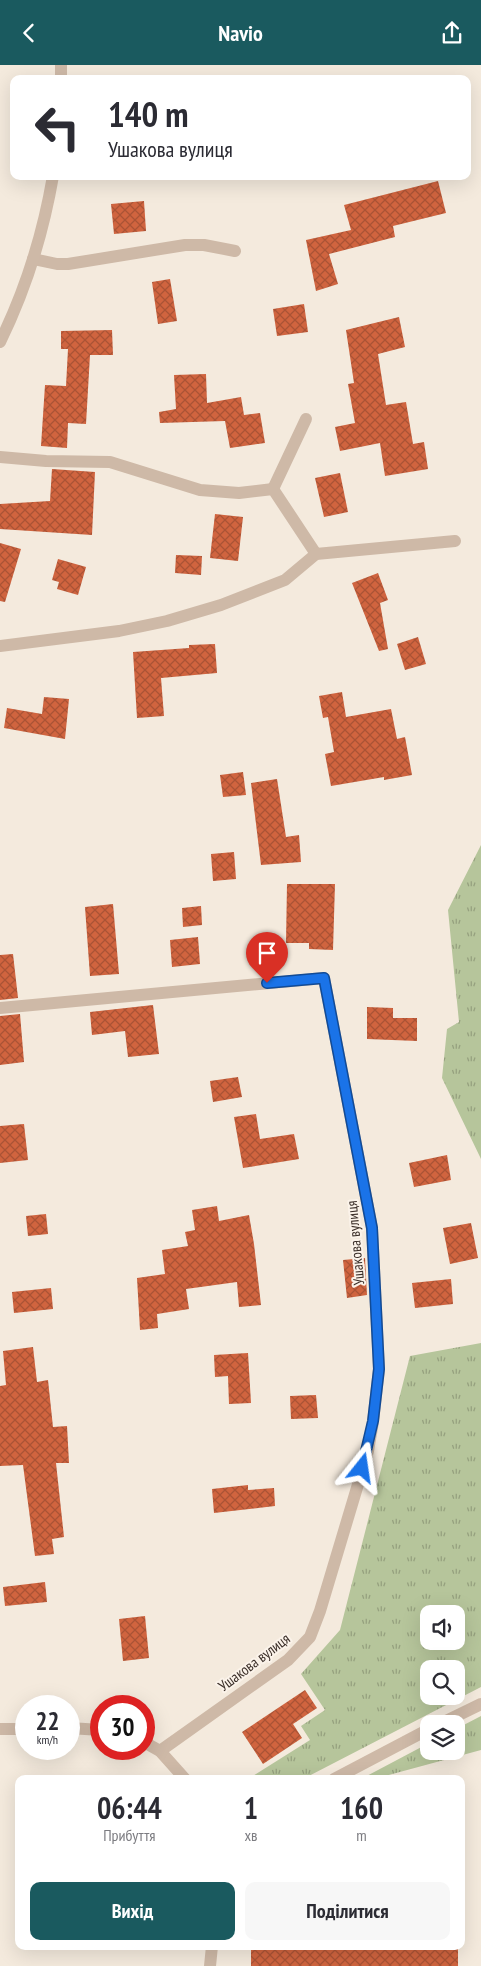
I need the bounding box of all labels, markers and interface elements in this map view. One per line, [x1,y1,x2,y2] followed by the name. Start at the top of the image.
[15,19,43,47] icon: back
[218,19,263,47] text: Navio
[438,19,466,47] icon: share
[108,91,189,137] text: 140 m
[25,95,90,160] icon: left
[108,135,233,163] text: Ушакова вулиця
[246,932,288,983] pin
[253,939,281,967] icon: arrive
[342,1200,368,1286] street label: Ушакова вулиця
[335,1441,387,1493] position arrow
[420,1605,465,1760] map controls
[420,1605,465,1650] button: sound
[214,1629,294,1695] street label: Ушакова вулиця
[420,1660,465,1705] button: search
[90,1695,155,1760] speed limit sign: 30
[36,1705,59,1737] text: 22
[420,1715,465,1760] button: layers
[37,1732,58,1747] text: km/h
[97,1788,162,1827] text: 06:44
[244,1788,258,1827] text: 1
[340,1788,383,1827] text: 160
[103,1825,156,1845] text: Прибуття
[244,1825,257,1845] text: хв
[356,1825,367,1845] text: m
[30,1882,235,1940] button: Вихід
[245,1882,450,1940] button: Поділитися

